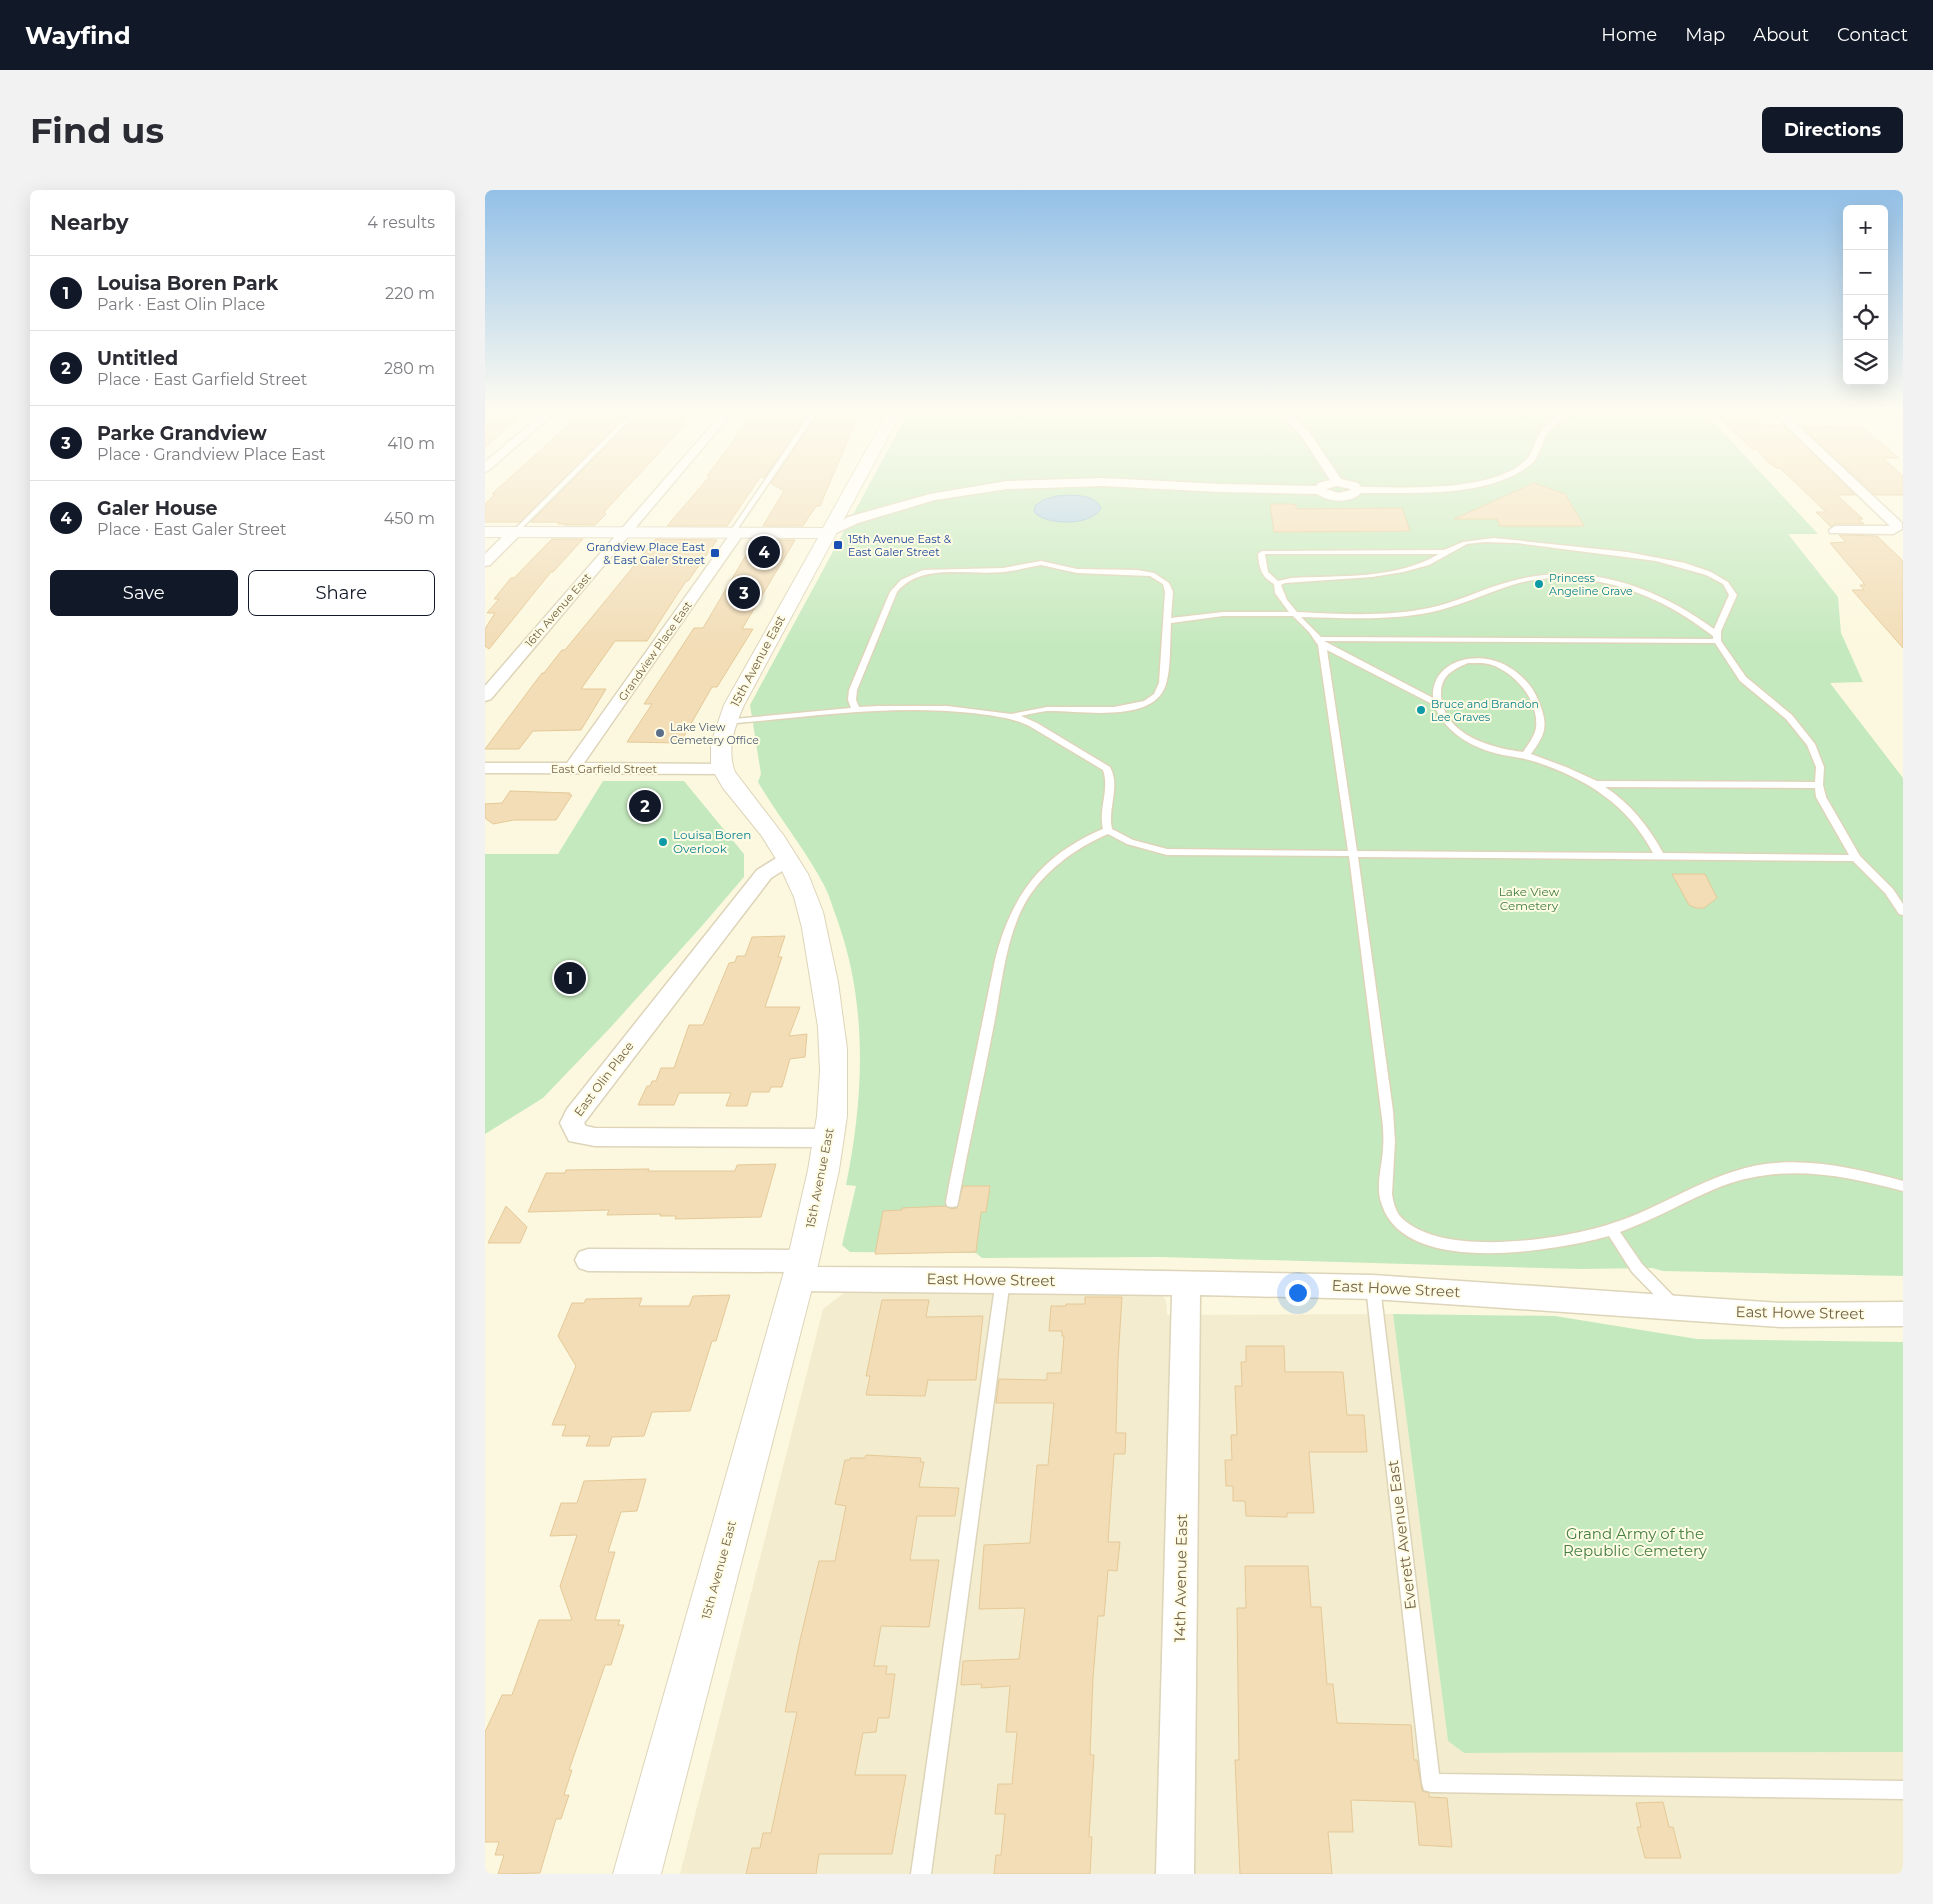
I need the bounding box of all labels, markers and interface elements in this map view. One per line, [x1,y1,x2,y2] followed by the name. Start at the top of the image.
[25,21,131,50] text: Wayfind
[1601,24,1657,46] text: Home
[1685,24,1725,46] text: Map
[1753,24,1809,46] text: About
[1837,24,1908,46] text: Contact
[1762,107,1903,153] button: Directions
[30,109,164,152] text: Find us
[1843,205,1888,385] map controls
[1843,205,1888,250] button: +
[50,210,129,235] text: Nearby
[367,213,435,232] text: 4 results
[1843,250,1888,295] button: −
[97,272,278,295] text: Louisa Boren Park
[63,284,69,303] text: 1
[385,284,435,303] text: 220 m
[97,295,265,314] text: Park · East Olin Place
[1843,295,1888,340] button: locate
[1843,340,1888,385] button: layers
[97,347,178,370] text: Untitled
[61,359,71,378] text: 2
[384,359,435,378] text: 280 m
[97,370,307,389] text: Place · East Garfield Street
[97,422,267,445] text: Parke Grandview
[61,434,71,453] text: 3
[387,434,435,453] text: 410 m
[97,445,325,464] text: Place · Grandview Place East
[97,497,218,520] text: Galer House
[60,509,72,528] text: 4
[384,509,435,528] text: 450 m
[97,520,286,539] text: Place · East Galer Street
[848,532,952,559] place label: 15th Avenue East & East Galer Street
[748,533,780,571] pin: 4
[832,539,844,551] marker: 15th Avenue East & East Galer Street
[587,540,706,567] place label: Grandview Place East & East Galer Street
[709,547,721,559] marker: Grandview Place East & East Galer Street
[50,570,238,616] button: Save
[248,570,435,616] button: Share
[522,570,594,650] street label: 16th Avenue East
[1549,571,1633,598] place label: Princess Angeline Grave
[728,574,760,612] pin: 3
[1533,578,1545,590] marker: Princess Angeline Grave
[615,598,695,704] street label: Grandview Place East
[727,612,788,709] street label: 15th Avenue East
[1431,697,1539,724] place label: Bruce and Brandon Lee Graves
[1415,704,1427,716] marker: Bruce and Brandon Lee Graves
[670,720,759,747] place label: Lake View Cemetery Office
[654,727,666,739] marker: Lake View Cemetery Office
[551,762,658,776] street label: East Garfield Street
[629,787,661,825] pin: 2
[673,827,751,856] place label: Louisa Boren Overlook
[657,836,669,848] marker: Louisa Boren Overlook
[1499,884,1560,913] park label: Lake View Cemetery
[554,959,586,997] pin: 1
[571,1038,637,1119] street label: East Olin Place
[802,1127,837,1229] street label: 15th Avenue East
[926,1269,1056,1290] street label: East Howe Street
[1331,1276,1461,1301] street label: East Howe Street
[1285,1280,1311,1306] your location
[1735,1302,1865,1323] street label: East Howe Street
[1383,1459,1420,1611] street label: Everett Avenue East
[1170,1514,1191,1642] street label: 14th Avenue East
[698,1519,739,1621] street label: 15th Avenue East
[1563,1524,1708,1560] park label: Grand Army of the Republic Cemetery

